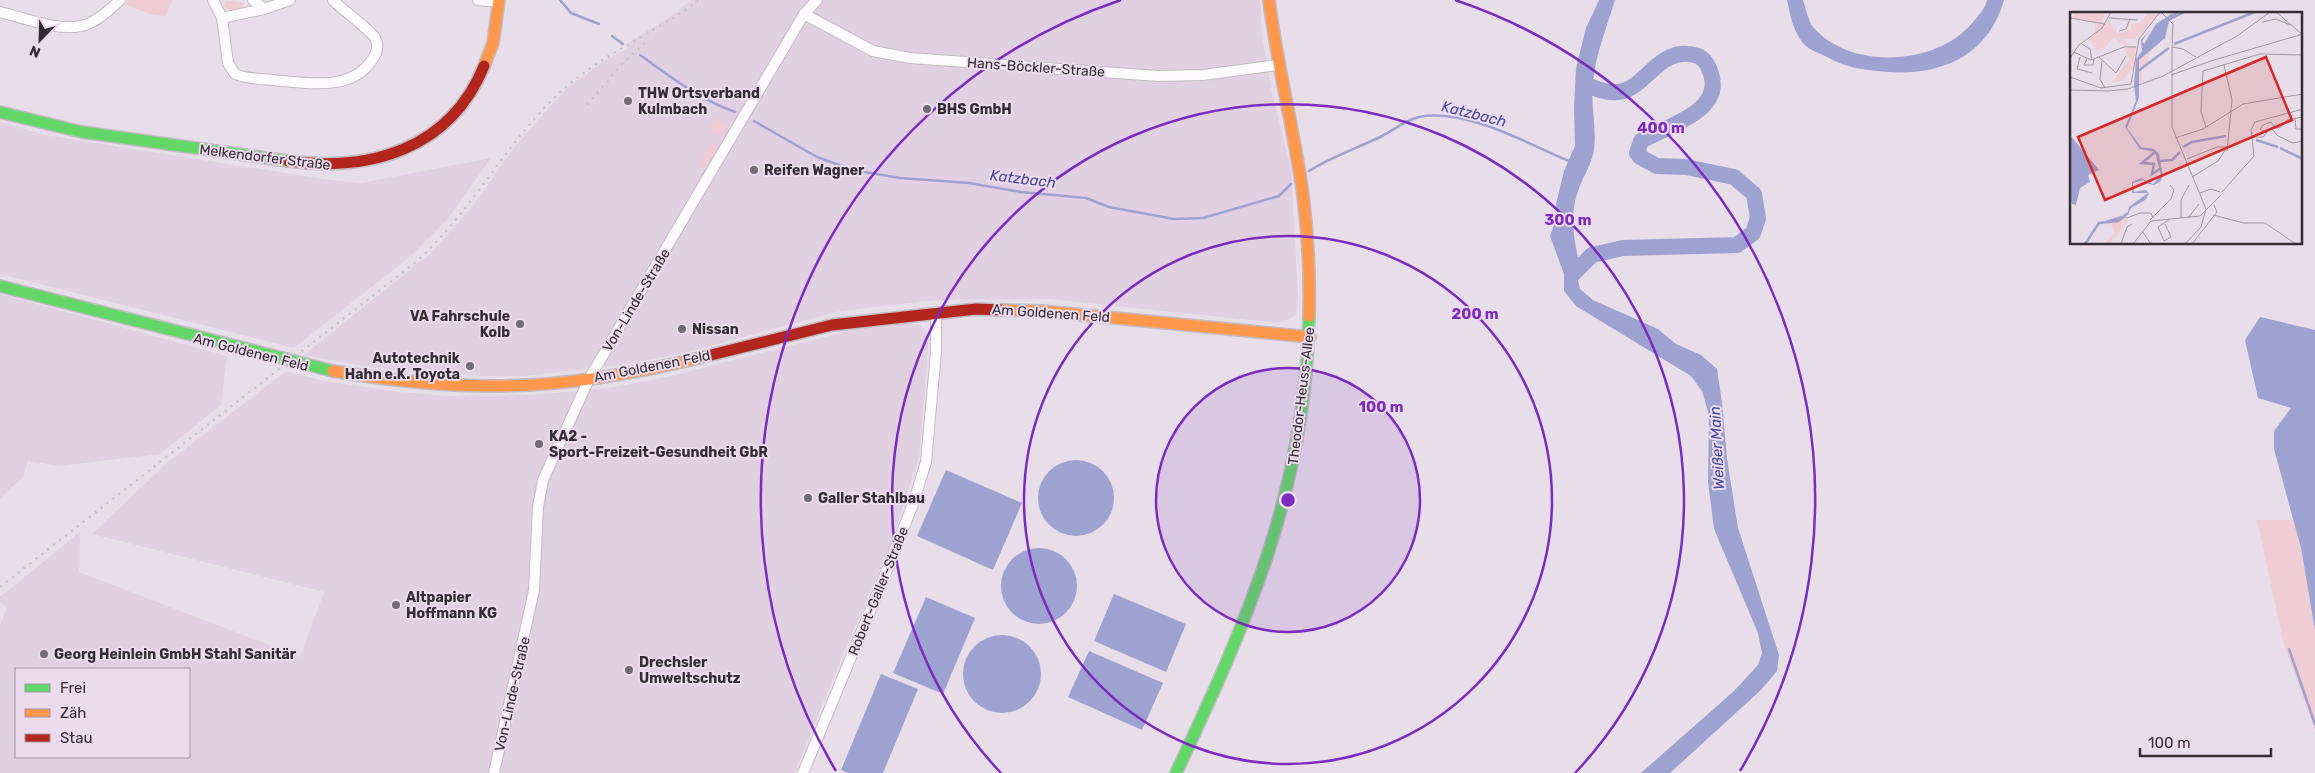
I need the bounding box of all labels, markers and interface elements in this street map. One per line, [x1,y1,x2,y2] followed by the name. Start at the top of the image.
[2070,12,2302,245] inset map
[15,15,65,65] north arrow
[27,42,43,61] text: N
[967,54,1106,81] street label: Hans-Böckler-Straße
[638,85,760,118] place label: THW Ortsverband Kulmbach
[622,95,634,107] marker: THW Ortsverband Kulmbach
[1440,97,1508,131] water label: Katzbach
[937,101,1012,118] place label: BHS GmbH
[921,103,933,115] marker: BHS GmbH
[1637,119,1685,137] text: 400 m
[198,141,332,174] street label: Melkendorfer Straße
[764,162,865,179] place label: Reifen Wagner
[748,164,760,176] marker: Reifen Wagner
[989,166,1057,192] water label: Katzbach
[1544,211,1592,229] text: 300 m
[599,245,674,355] street label: Von-Linde-Straße
[991,301,1111,326] street label: Am Goldenen Feld
[1451,305,1499,323] text: 200 m
[410,308,510,341] place label: VA Fahrschule Kolb
[514,318,526,330] marker: VA Fahrschule Kolb
[692,321,739,338] place label: Nissan
[676,323,688,335] marker: Nissan
[1285,326,1318,466] street label: Theodor-Heuss-Allee
[191,330,310,375] street label: Am Goldenen Feld
[592,347,712,386] street label: Am Goldenen Feld
[345,350,461,383] place label: Autotechnik Hahn e.K. Toyota
[464,360,476,372] marker: Autotechnik Hahn e.K. Toyota
[1359,398,1403,416] text: 100 m
[1706,406,1728,490] water label: Weißer Main
[549,428,768,461] place label: KA2 - Sport-Freizeit-Gesundheit GbR
[533,438,545,450] marker: KA2 - Sport-Freizeit-Gesundheit GbR
[818,490,925,507] place label: Galler Stahlbau
[1279,491,1297,509] centre of rings
[802,492,814,504] marker: Galler Stahlbau
[845,524,912,658] street label: Robert-Galler-Straße
[406,589,497,622] place label: Altpapier Hoffmann KG
[390,599,402,611] marker: Altpapier Hoffmann KG
[491,635,534,753] street label: Von-Linde-Straße
[54,646,297,663] place label: Georg Heinlein GmbH Stahl Sanitär
[38,648,50,660] marker: Georg Heinlein GmbH Stahl Sanitär
[639,654,741,687] place label: Drechsler Umweltschutz
[623,664,635,676] marker: Drechsler Umweltschutz
[15,668,190,758] legend
[60,679,86,697] text: Frei
[60,704,86,722] text: Zäh
[2140,726,2271,758] scale bar
[60,729,93,747] text: Stau
[2148,734,2190,752] text: 100 m

